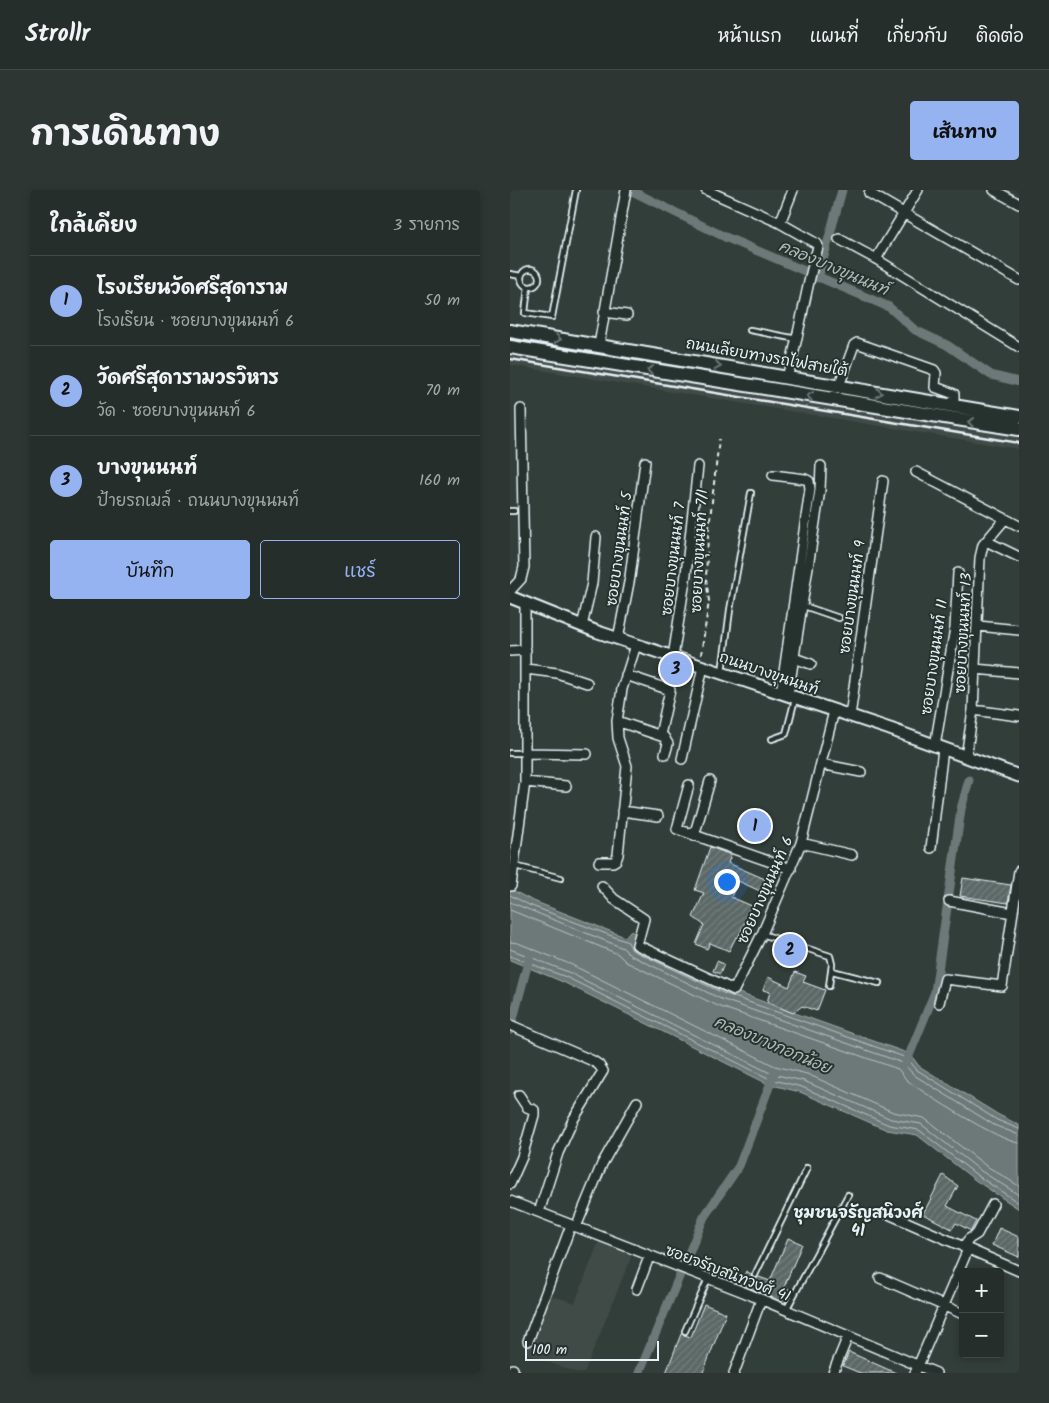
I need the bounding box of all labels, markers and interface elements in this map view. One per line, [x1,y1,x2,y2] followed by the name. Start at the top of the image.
[25,15,90,54] text: Strollr
[718,23,782,52] text: หน้าแรก
[810,23,858,52] text: แผนที่
[886,23,948,52] text: เกี่ยวกับ
[976,23,1024,52] text: ติดต่อ
[910,101,1019,160] button: เส้นทาง
[30,108,220,164] text: การเดินทาง
[50,210,137,243] text: ใกล้เคียง
[393,213,460,238] text: 3 รายการ
[775,234,896,304] water label: คลองบางขุนนนท์
[97,274,288,304] text: โรงเรียนวัดศรีสุดาราม
[64,288,68,313] text: 1
[424,288,460,313] text: 50 m
[97,309,294,334] text: โรงเรียน · ซอยบางขุนนนท์ 6
[684,332,850,384] street label: ถนนเลียบทางรถไฟสายใต้
[554,333,562,343] one-way arrow
[714,360,723,370] one-way arrow
[97,364,279,394] text: วัดศรีสุดารามวรวิหาร
[646,365,654,375] one-way arrow
[61,378,71,403] text: 2
[425,378,460,403] text: 70 m
[874,387,883,397] one-way arrow
[806,391,815,401] one-way arrow
[97,399,256,424] text: วัด · ซอยบางขุนนนท์ 6
[967,417,975,427] one-way arrow
[97,454,197,484] text: บางขุนนนท์
[62,468,70,493] text: 3
[419,468,460,493] text: 160 m
[685,488,715,614] street label: ซอยบางขุนนนท์ 7/1
[97,489,299,514] text: ป้ายรถเมล์ · ถนนบางขุนนนท์
[600,489,640,608] street label: ซอยบางขุนนนท์ 5
[655,500,693,617] street label: ซอยบางขุนนนท์ 7
[833,538,873,656] street label: ซอยบางขุนนนท์ 9
[50,540,250,599] button: บันทึก
[260,540,460,599] button: แชร์
[949,572,979,694] street label: ซอยบางขุนนนท์ 13
[915,597,955,717] street label: ซอยบางขุนนนท์ 11
[716,646,822,702] street label: ถนนบางขุนนนท์
[660,650,692,688] pin: 3
[739,807,771,845] pin: 1
[731,833,800,948] street label: ซอยบางขุนนนท์ 6
[714,869,740,895] your location
[774,931,806,969] pin: 2
[710,1010,836,1082] water label: คลองบางกอกน้อย
[793,1201,924,1244] district label: ชุมชนจรัญสนิวงศ์ 41
[661,1239,794,1309] street label: ซอยจรัญสนิทวงศ์ 41
[959,1268,1004,1358] map controls
[959,1268,1004,1313] button: +
[959,1313,1004,1358] button: −
[525,1338,659,1361] scale bar
[532,1339,567,1361] text: 100 m

